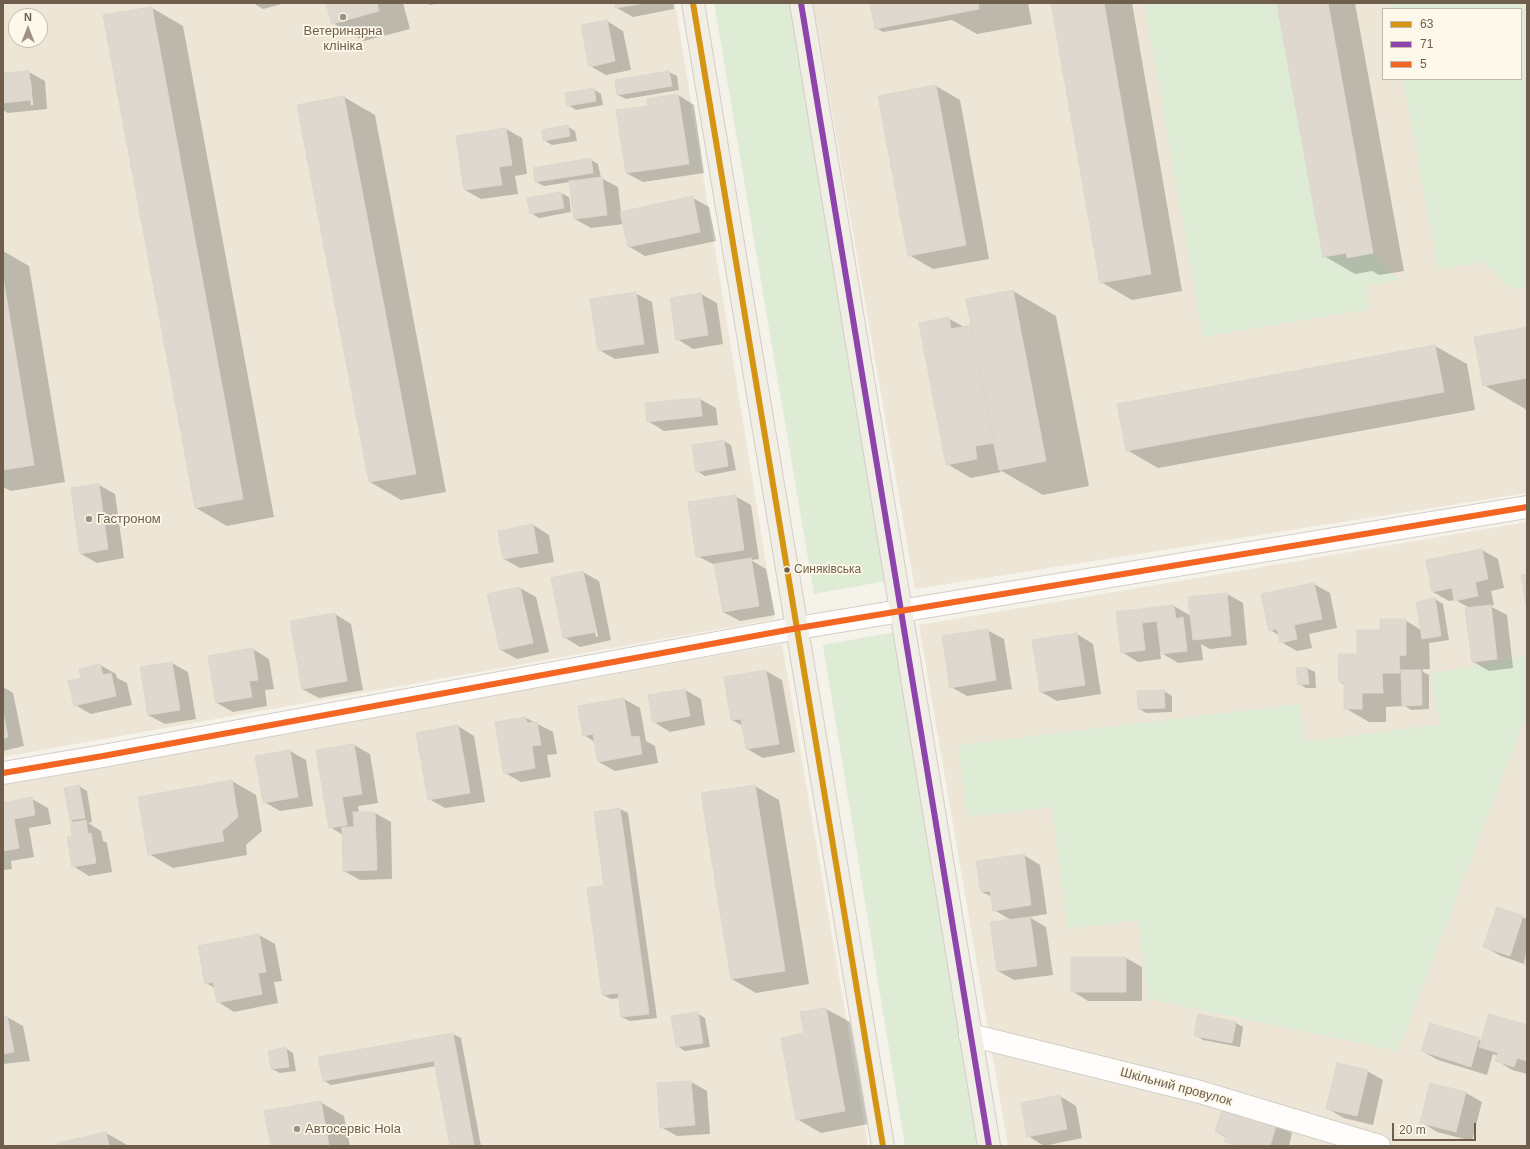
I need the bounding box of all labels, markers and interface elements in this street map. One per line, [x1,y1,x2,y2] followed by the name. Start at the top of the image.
[8,8,48,48] north arrow
[1382,8,1522,80] legend
[24,11,32,23] text: N
[338,12,348,22] marker: Ветеринарна клініка
[1420,17,1433,31] text: 63
[303,23,383,54] place label: Ветеринарна клініка
[1420,37,1433,51] text: 71
[1420,57,1427,71] text: 5
[97,511,161,527] place label: Гастроном
[84,514,94,524] marker: Гастроном
[794,563,861,577] place label: Синяківська
[782,565,792,575] marker: Синяківська
[1118,1065,1234,1109] street label: Шкільний провулок
[1394,1115,1478,1141] scale bar
[305,1121,401,1137] place label: Автосервіс Hola
[1399,1123,1426,1137] text: 20 m
[292,1124,302,1134] marker: Автосервіс Hola

